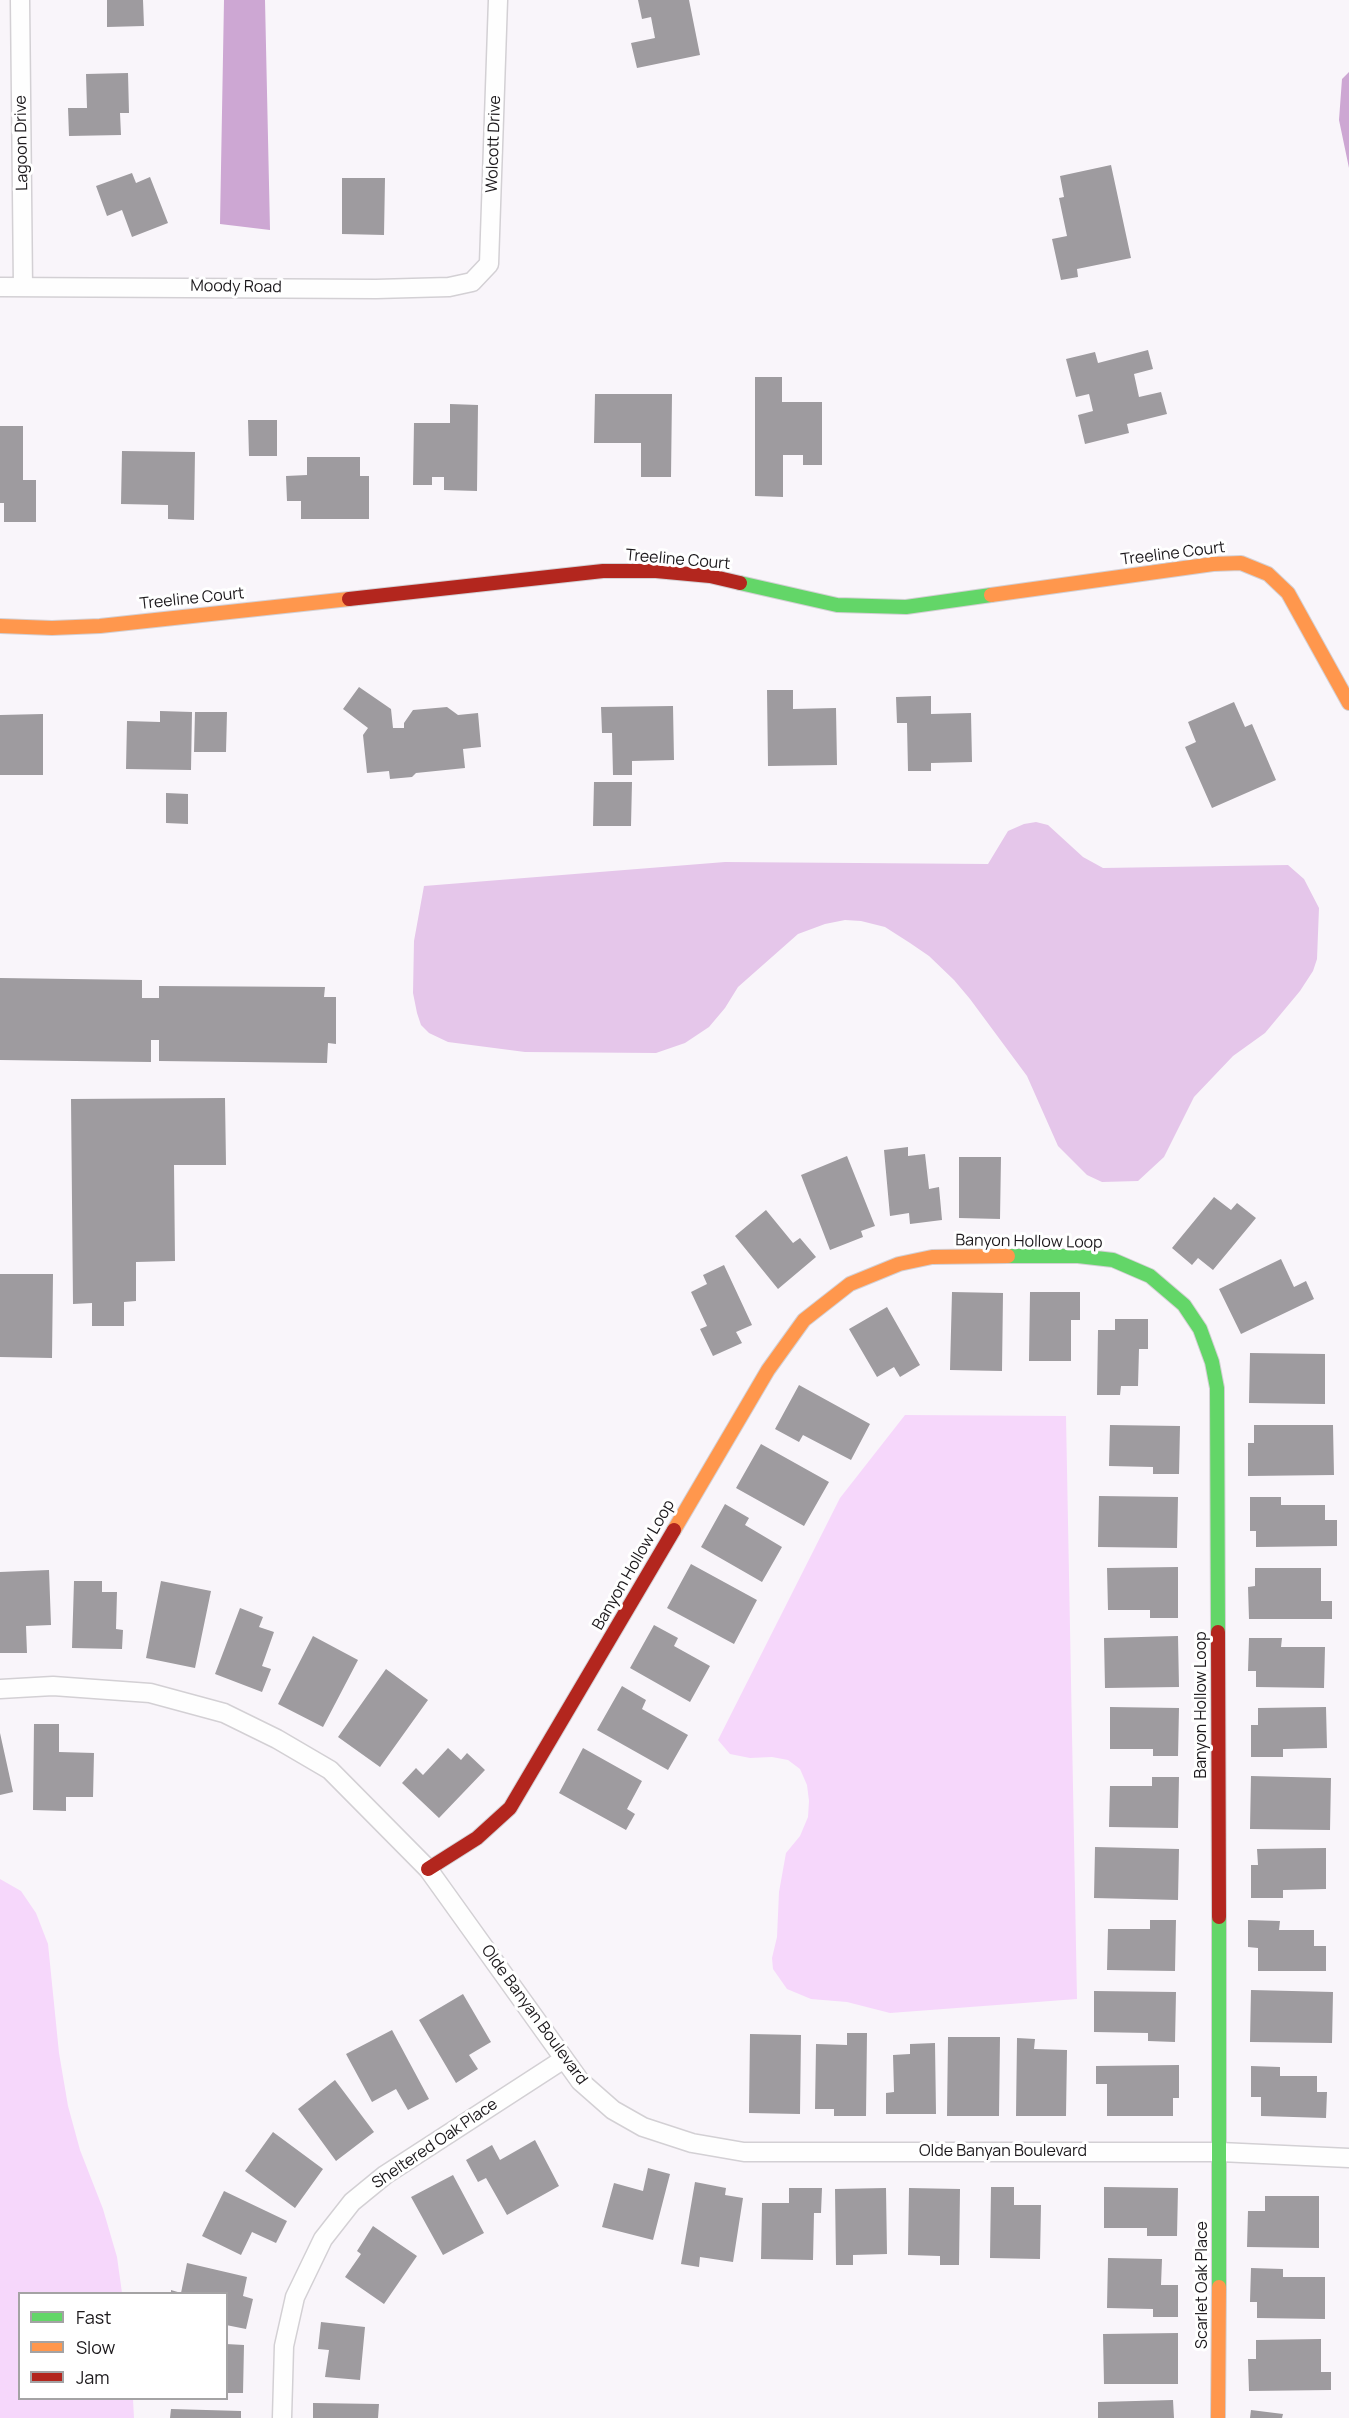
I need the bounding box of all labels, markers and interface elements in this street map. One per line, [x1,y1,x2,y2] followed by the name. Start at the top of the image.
[12,95,32,191] street label: Lagoon Drive
[483,95,505,193] street label: Wolcott Drive
[190,277,282,297] street label: Moody Road
[1120,538,1226,570] street label: Treeline Court
[625,546,731,574] street label: Treeline Court
[139,584,245,614] street label: Treeline Court
[955,1231,1103,1253] street label: Banyon Hollow Loop
[589,1496,679,1634] street label: Banyon Hollow Loop
[1192,1631,1212,1779] street label: Banyon Hollow Loop
[477,1941,591,2089] street label: Olde Banyan Boulevard
[369,2095,501,2193] street label: Sheltered Oak Place
[919,2142,1087,2162] street label: Olde Banyan Boulevard
[1193,2221,1213,2349] street label: Scarlet Oak Place
[18,2292,228,2400] legend
[76,2305,111,2329] text: Fast
[76,2335,115,2359] text: Slow
[76,2365,110,2389] text: Jam

